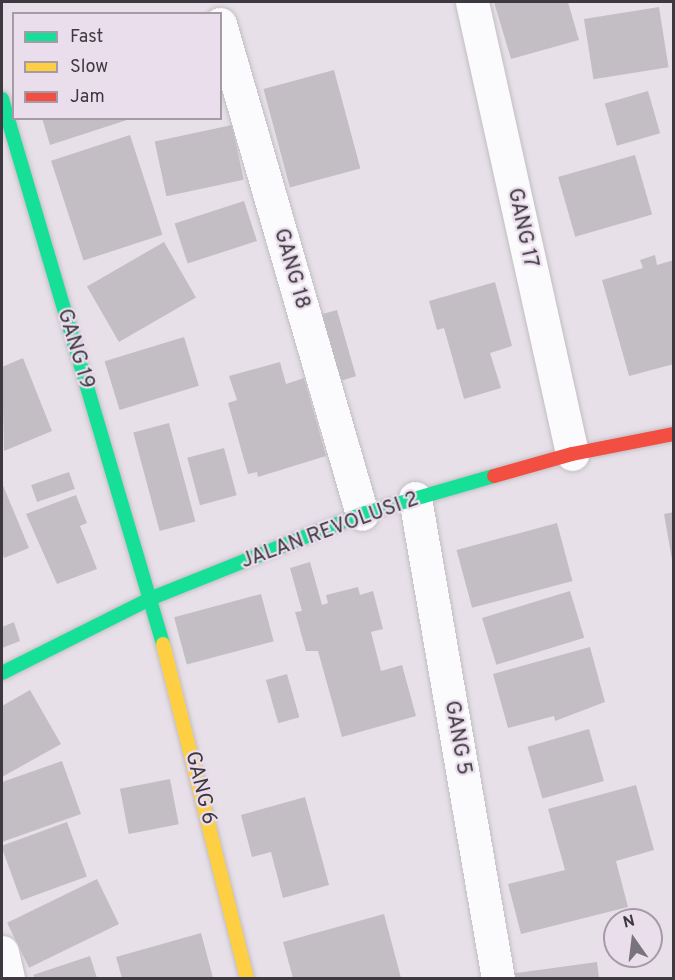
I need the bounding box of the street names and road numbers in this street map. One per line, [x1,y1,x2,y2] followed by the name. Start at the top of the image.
[501,186,543,270] street label: GANG 17
[267,226,315,312] street label: GANG 18
[51,306,99,392] street label: GANG 19
[238,487,422,575] street label: JALAN REVOLUSI 2
[438,699,476,777] street label: GANG 5
[179,749,221,827] street label: GANG 6

